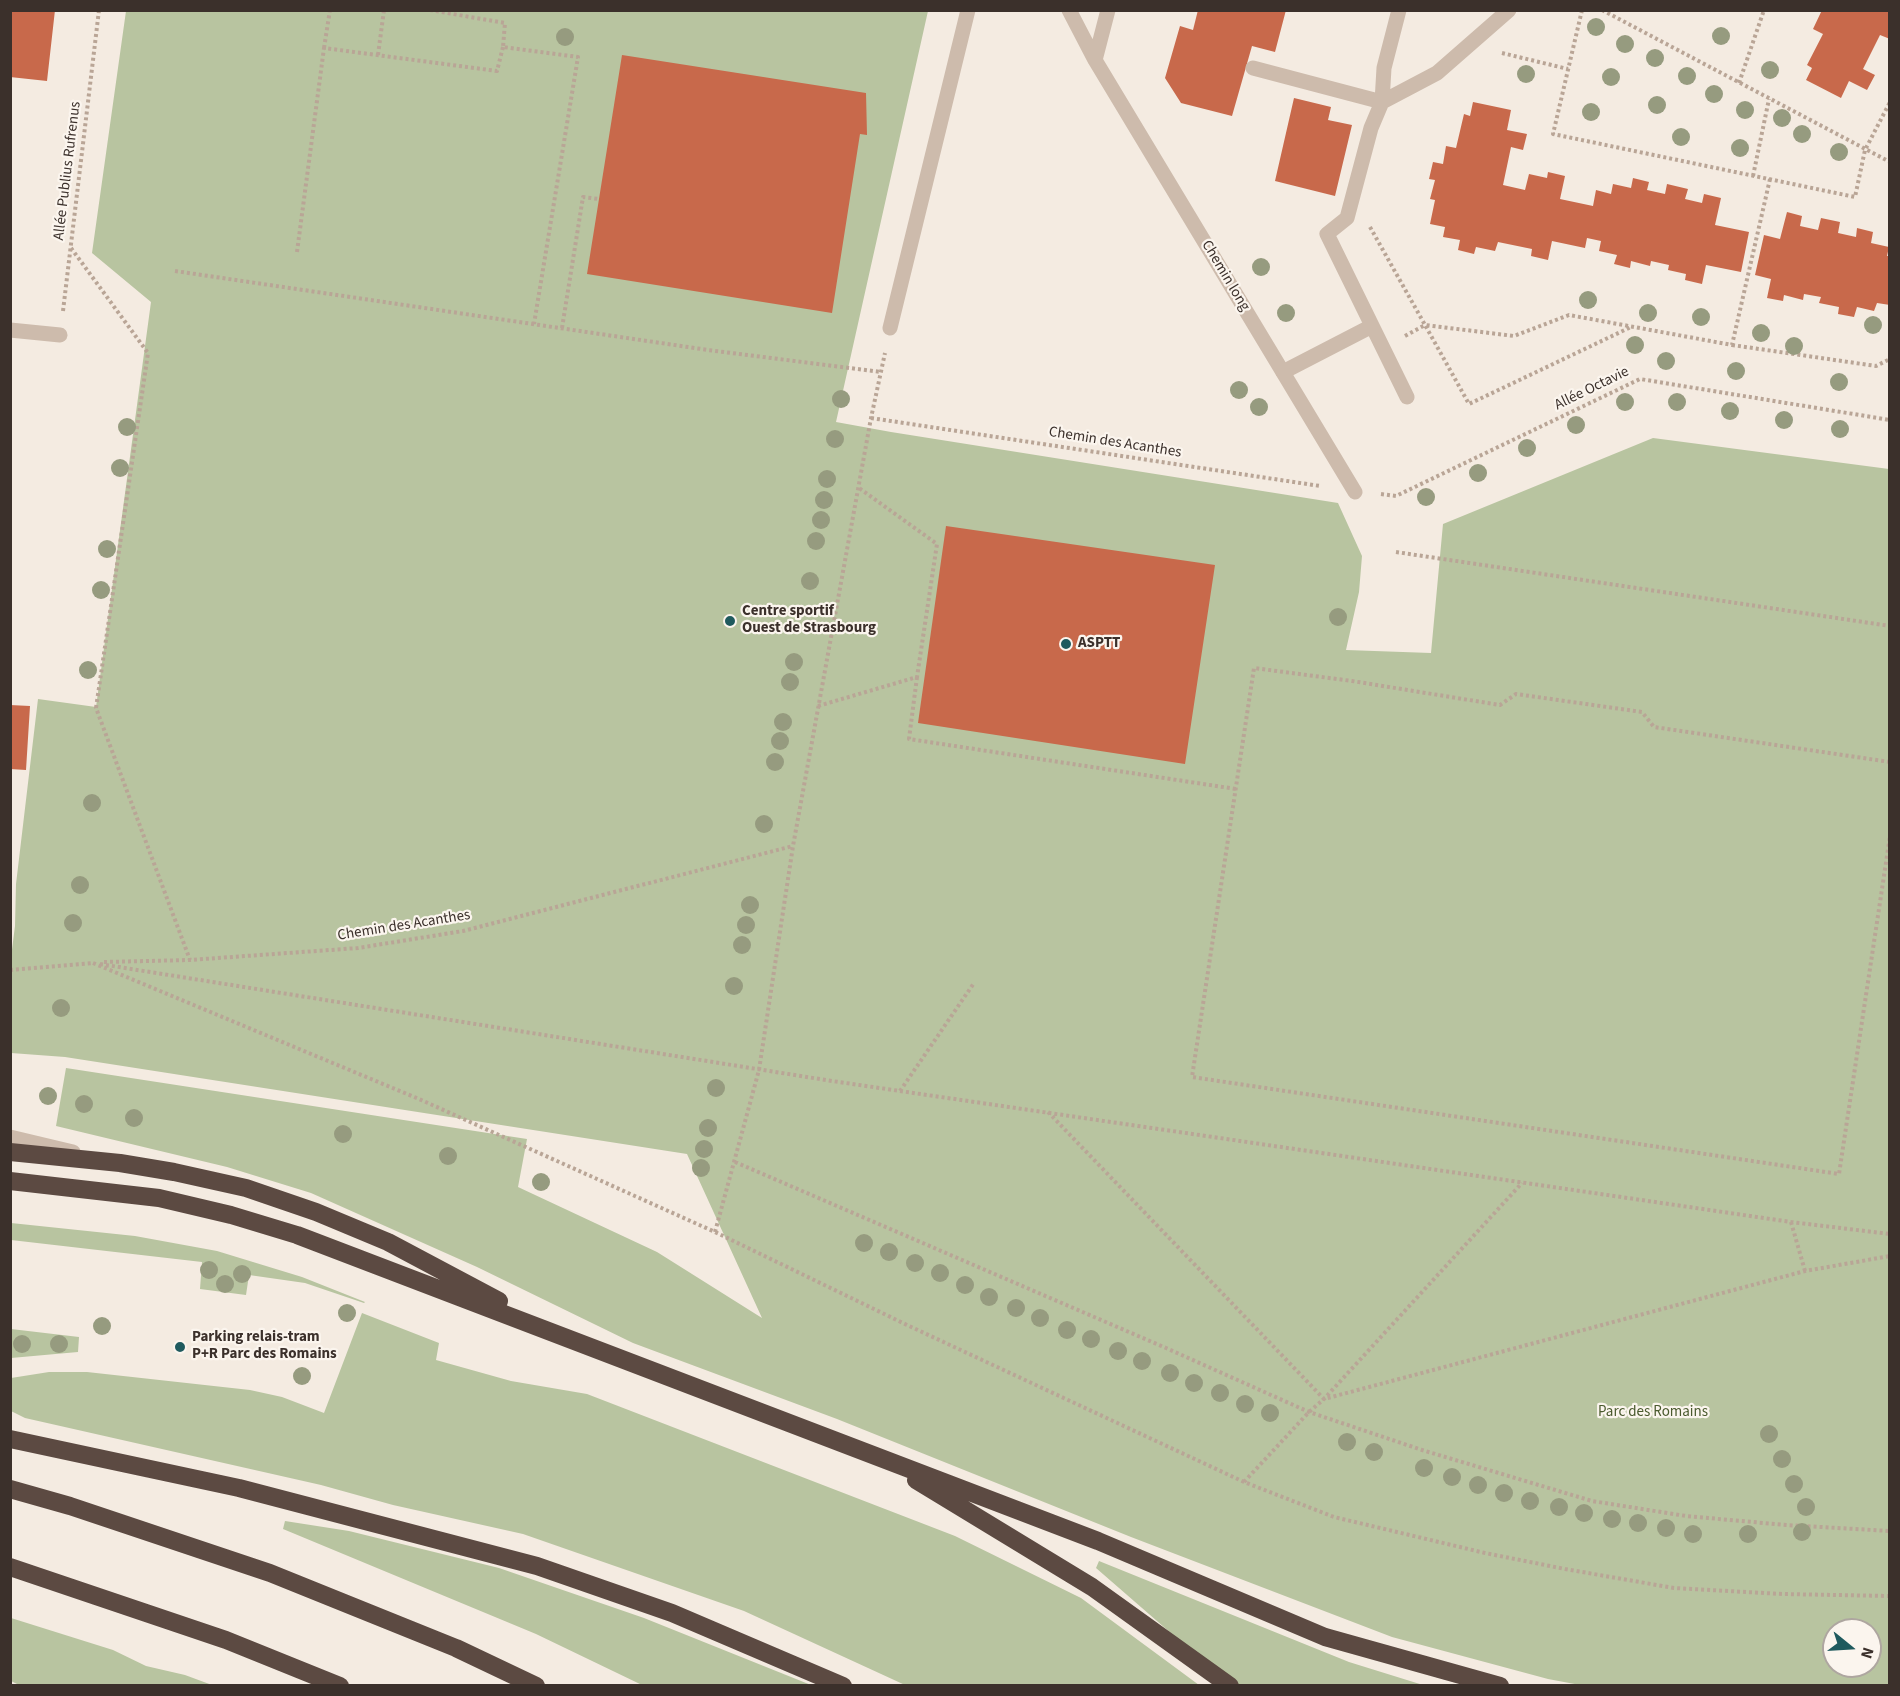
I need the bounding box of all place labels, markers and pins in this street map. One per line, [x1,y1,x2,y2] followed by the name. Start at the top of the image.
[742,603,876,638] place label: Centre sportif Ouest de Strasbourg
[723,614,737,628] marker: Centre sportif Ouest de Strasbourg
[1078,635,1120,653] place label: ASPTT
[1059,637,1073,651] marker: ASPTT
[192,1329,337,1364] place label: Parking relais-tram P+R Parc des Romains
[173,1340,187,1354] marker: Parking relais-tram P+R Parc des Romains

